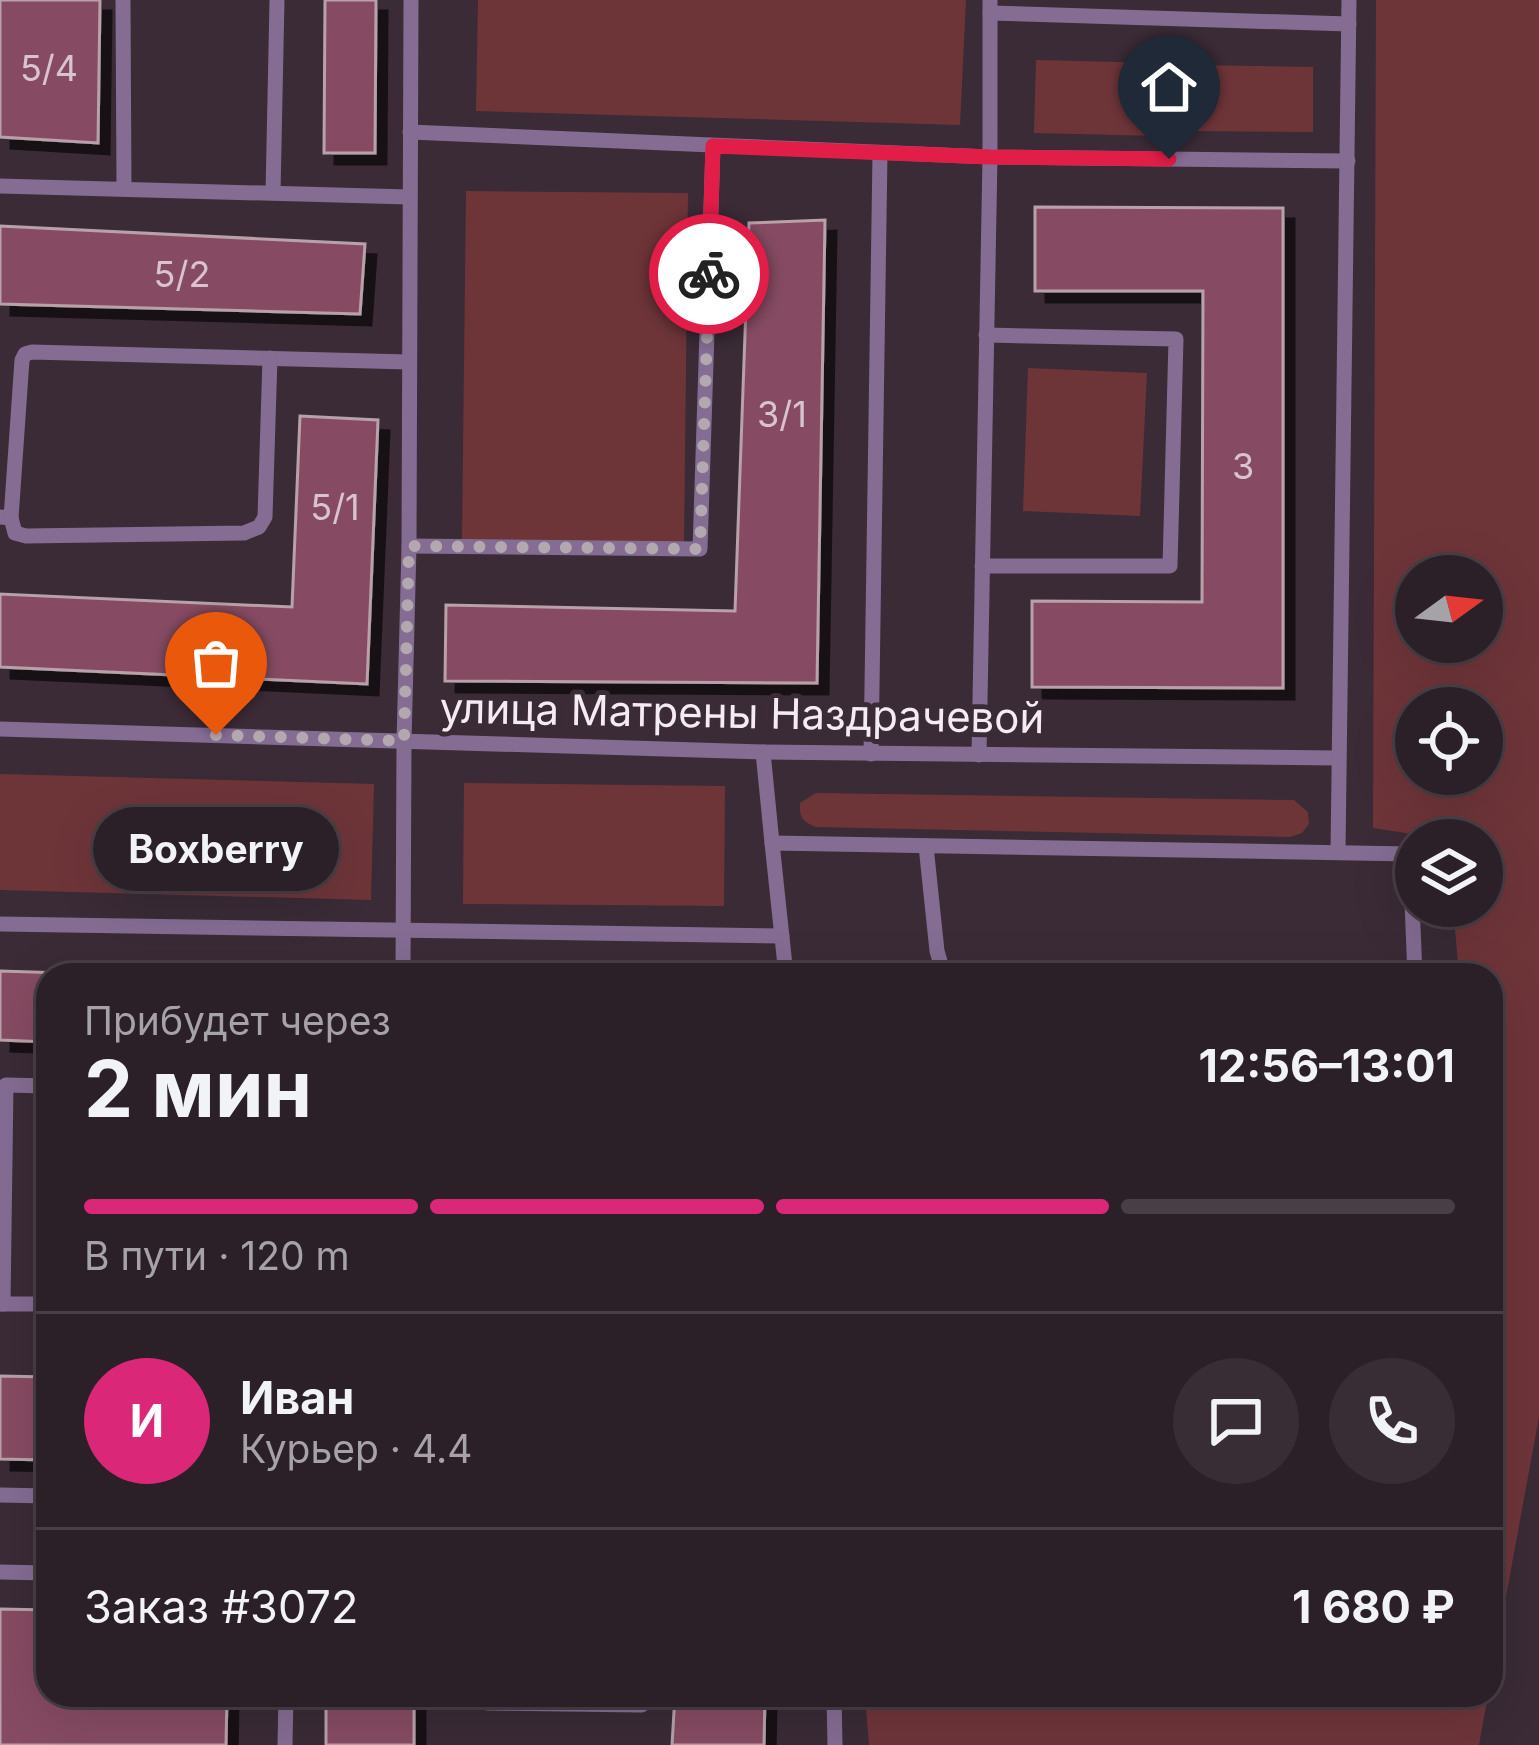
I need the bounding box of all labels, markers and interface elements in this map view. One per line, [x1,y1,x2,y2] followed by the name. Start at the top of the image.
[1118,36,1220,159] pin
[20,46,78,90] house number: 5/4
[1136,54,1202,120] icon: home
[649,214,769,334] courier
[676,241,742,307] icon: bike
[154,252,210,296] house number: 5/2
[757,392,807,436] house number: 3/1
[1232,444,1254,488] house number: 3
[310,485,360,529] house number: 5/1
[1395,555,1503,663] north arrow
[1395,555,1503,927] map controls
[165,612,267,735] pin
[183,630,249,696] icon: bag
[439,682,1045,743] street label: улица Матрены Наздрачевой
[1395,687,1503,795] button: locate
[93,807,339,891] callout: Boxberry
[1395,819,1503,927] button: layers
[128,825,304,872] text: Boxberry
[84,997,391,1044] text: Прибудет через
[1199,1038,1455,1093] text: 12:56–13:01
[84,1041,312,1136] text: 2 мин
[84,1232,350,1279] text: В пути · 120 m
[1173,1358,1299,1484] button: chat
[1329,1358,1455,1484] button: phone
[240,1370,354,1425] text: Иван
[130,1393,164,1448] text: И
[240,1425,472,1472] text: Курьер · 4.4
[84,1579,358,1634] text: Заказ #3072
[1292,1579,1455,1634] text: 1 680 ₽

